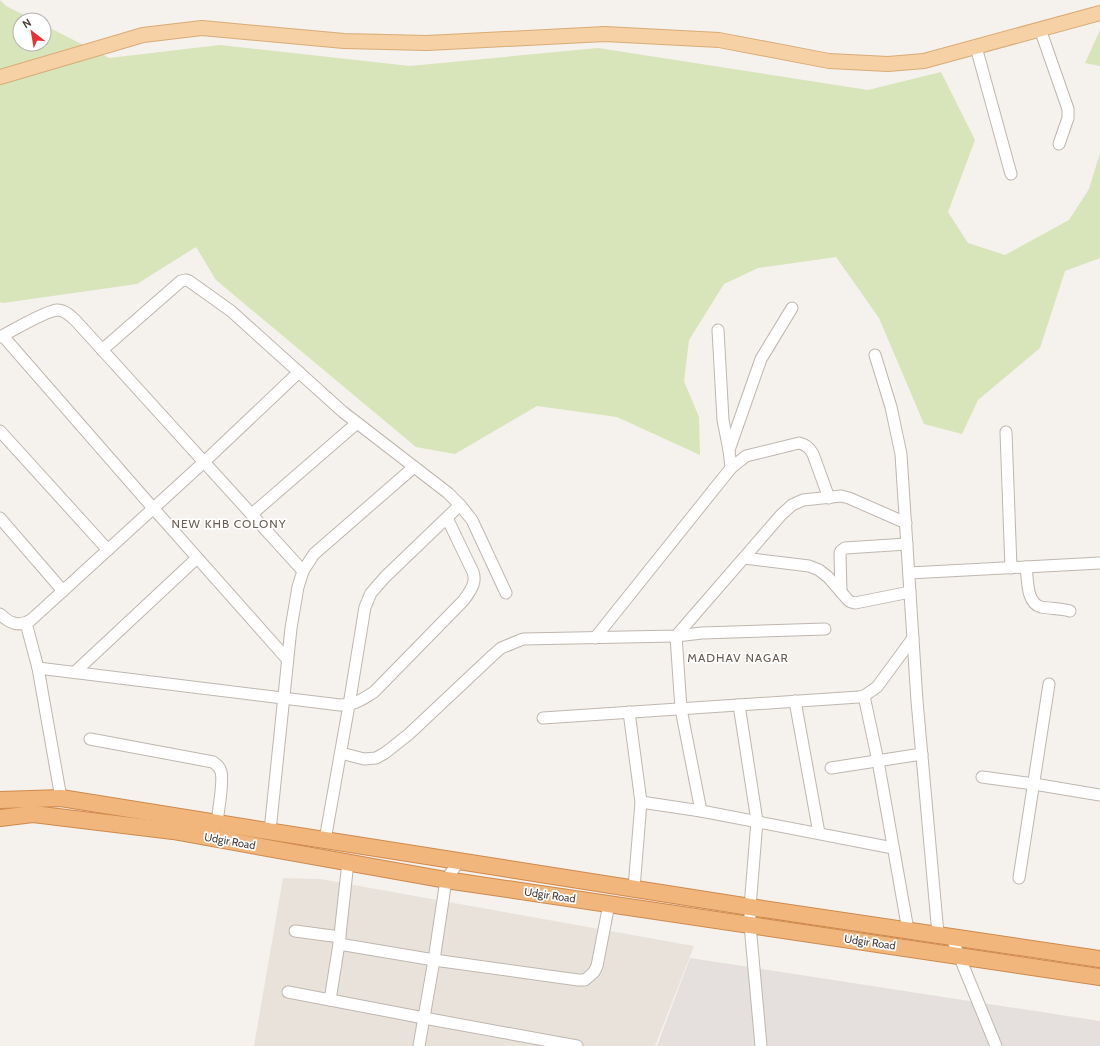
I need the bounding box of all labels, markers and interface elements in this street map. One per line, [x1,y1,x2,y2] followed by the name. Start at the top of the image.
[12,12,52,52] north arrow
[20,15,34,31] text: N
[172,516,286,531] district label: NEW KHB COLONY
[687,650,789,665] district label: MADHAV NAGAR
[203,830,257,852] street label: Udgir Road
[523,884,577,906] street label: Udgir Road
[843,931,897,953] street label: Udgir Road

